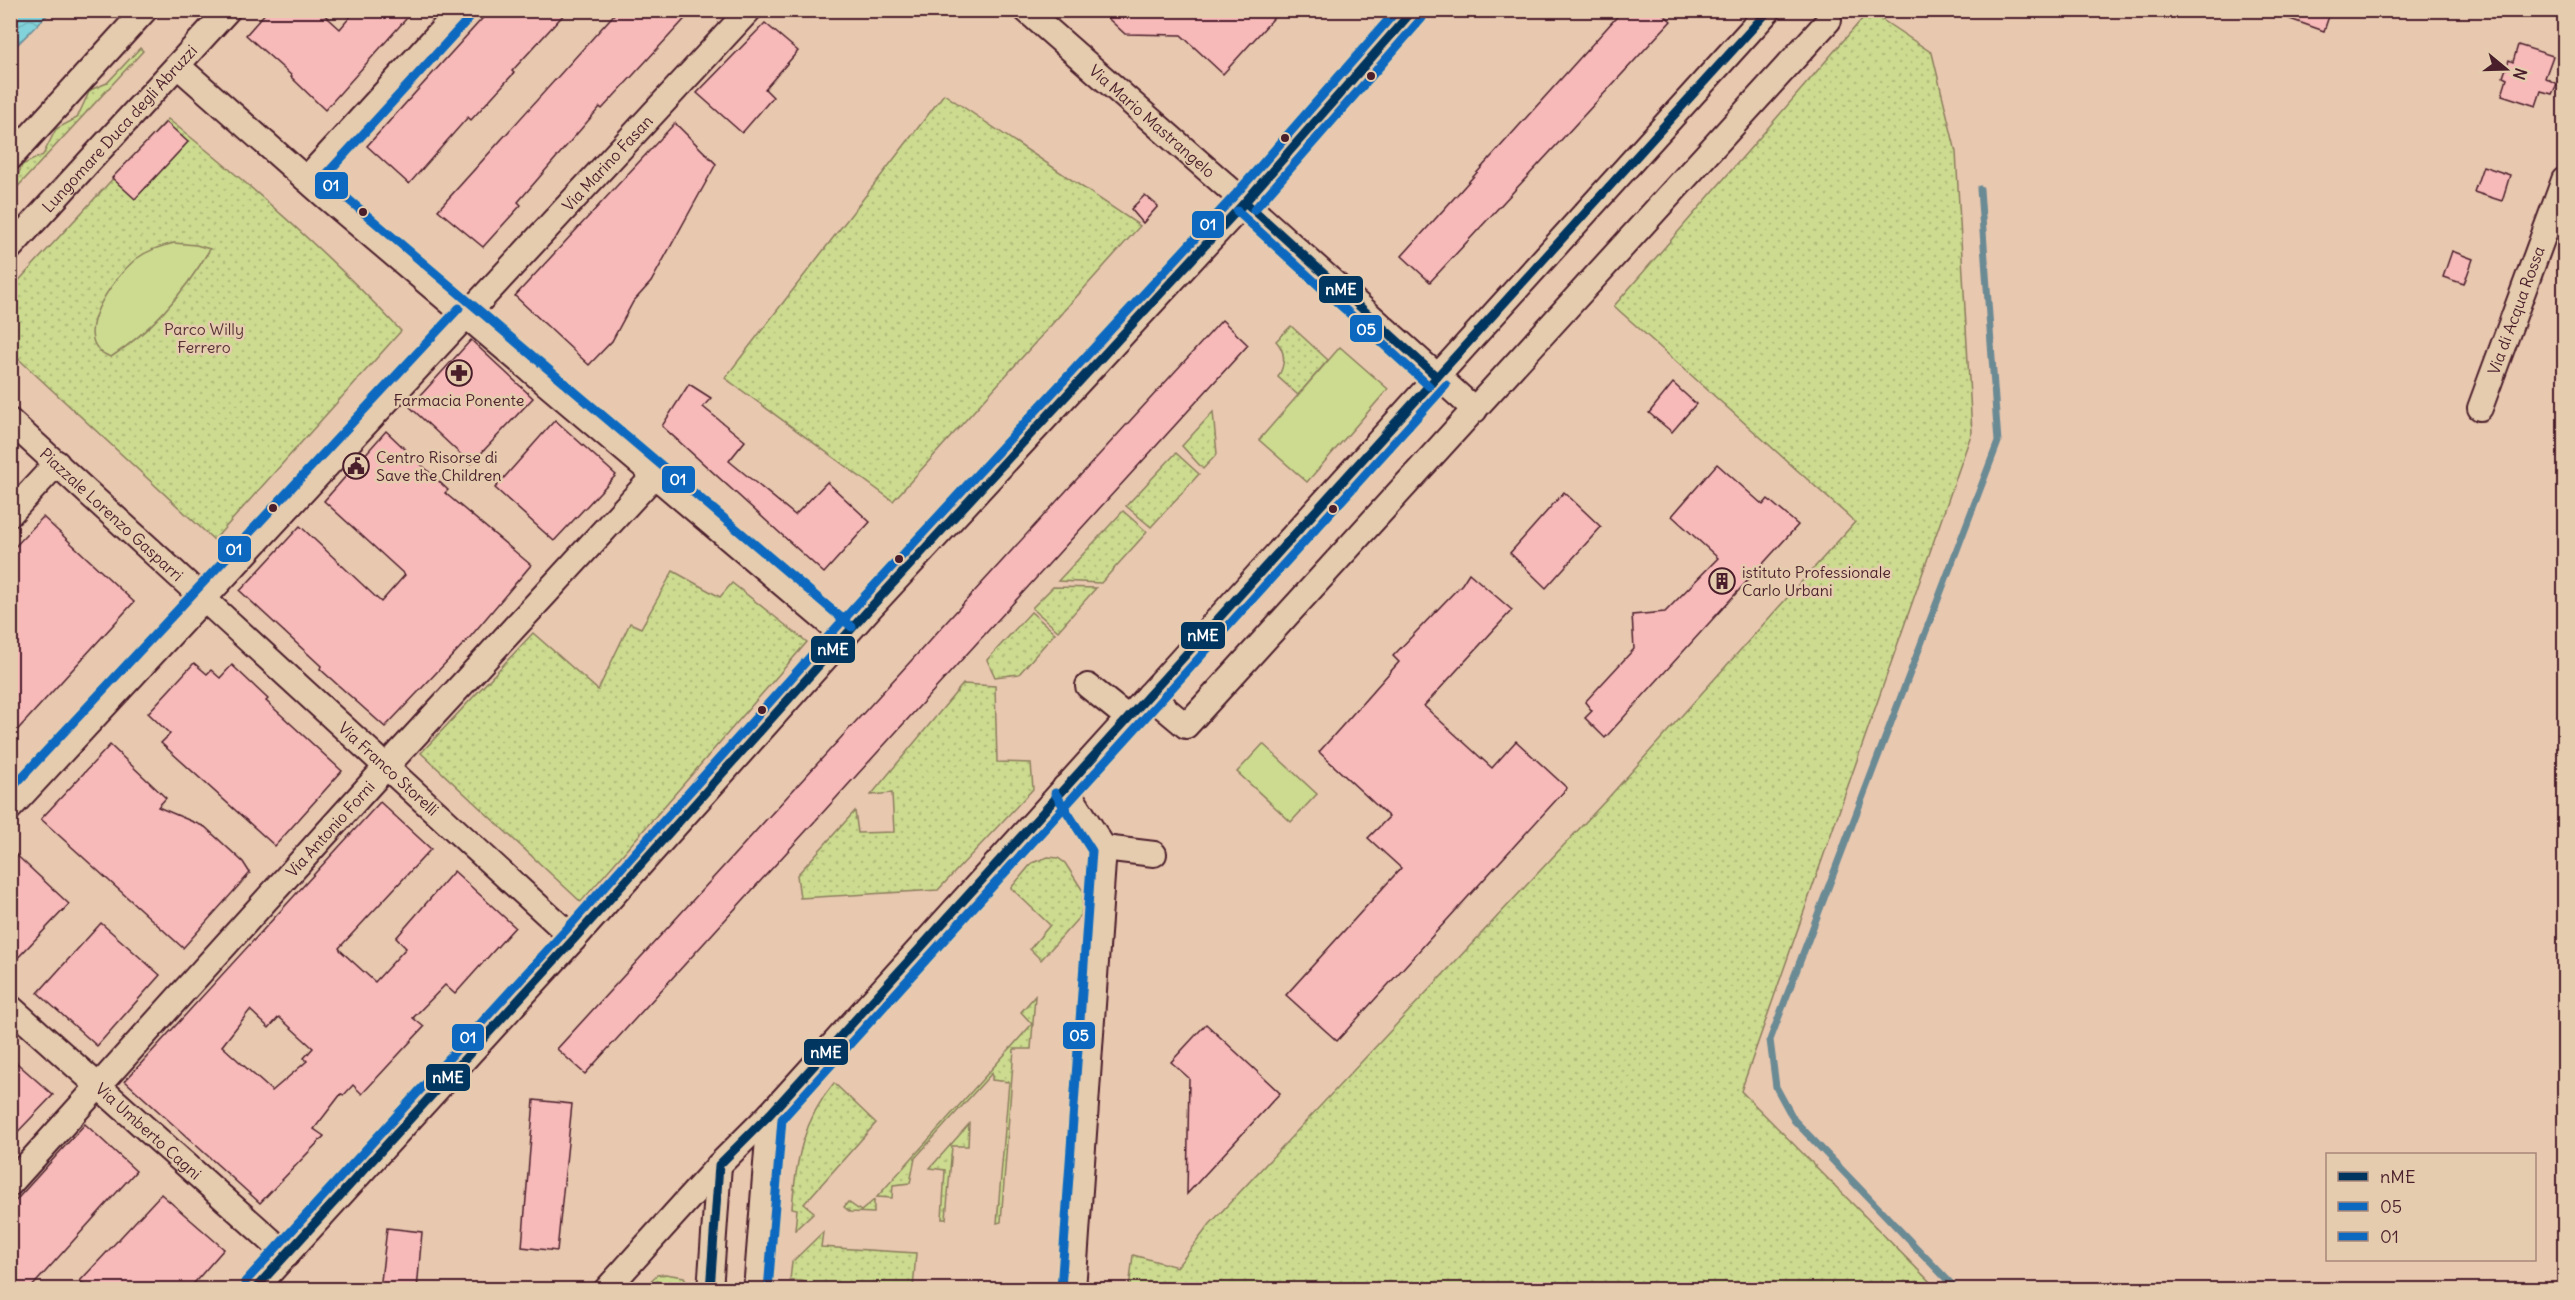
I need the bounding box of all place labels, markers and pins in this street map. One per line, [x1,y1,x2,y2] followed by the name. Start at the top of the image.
[1365,70,1377,82] unlabelled marker
[1279,132,1291,144] unlabelled marker
[357,206,369,218] unlabelled marker
[444,358,474,388] pharmacy icon: Farmacia Ponente
[394,390,524,410] place label: Farmacia Ponente
[376,447,502,485] place label: Centro Risorse di Save the Children
[341,451,371,481] public building icon: Centro Risorse di Save the Children
[267,502,279,514] unlabelled marker
[1327,503,1339,515] unlabelled marker
[893,553,905,565] unlabelled marker
[1742,562,1891,600] place label: istituto Professionale Carlo Urbani
[1707,566,1737,596] building icon: istituto Professionale Carlo Urbani
[756,704,768,716] unlabelled marker

